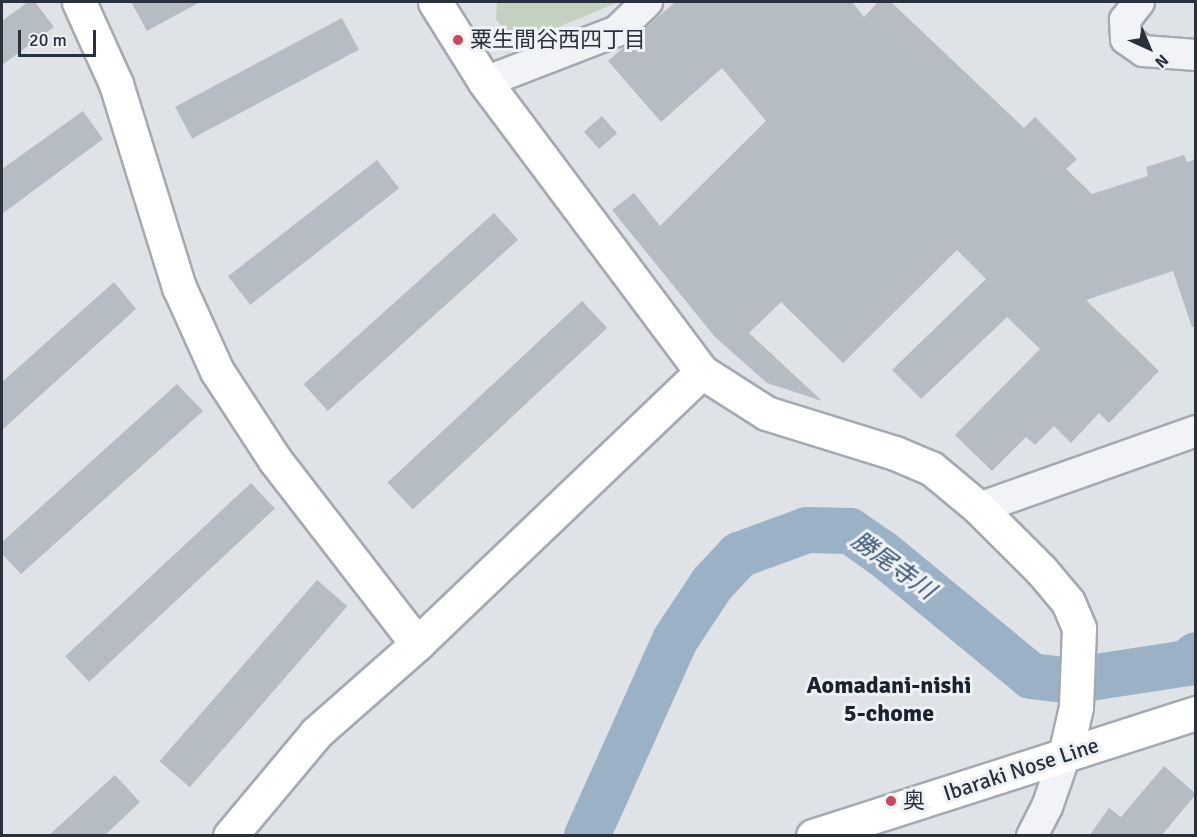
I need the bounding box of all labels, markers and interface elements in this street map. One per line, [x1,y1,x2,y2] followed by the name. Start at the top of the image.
[21,18,99,56] scale bar
[1119,18,1179,78] north arrow
[470,27,646,53] place label: 粟生間谷西四丁目
[29,29,67,51] text: 20 m
[451,33,465,47] marker: 粟生間谷西四丁目
[1151,50,1172,72] text: N
[846,526,940,606] water label: 勝尾寺川
[807,672,971,728] district label: Aomadani-nishi 5-chome
[940,731,1102,807] street label: Ibaraki Nose Line
[903,788,925,814] place label: 奥
[884,794,898,808] marker: 奥

